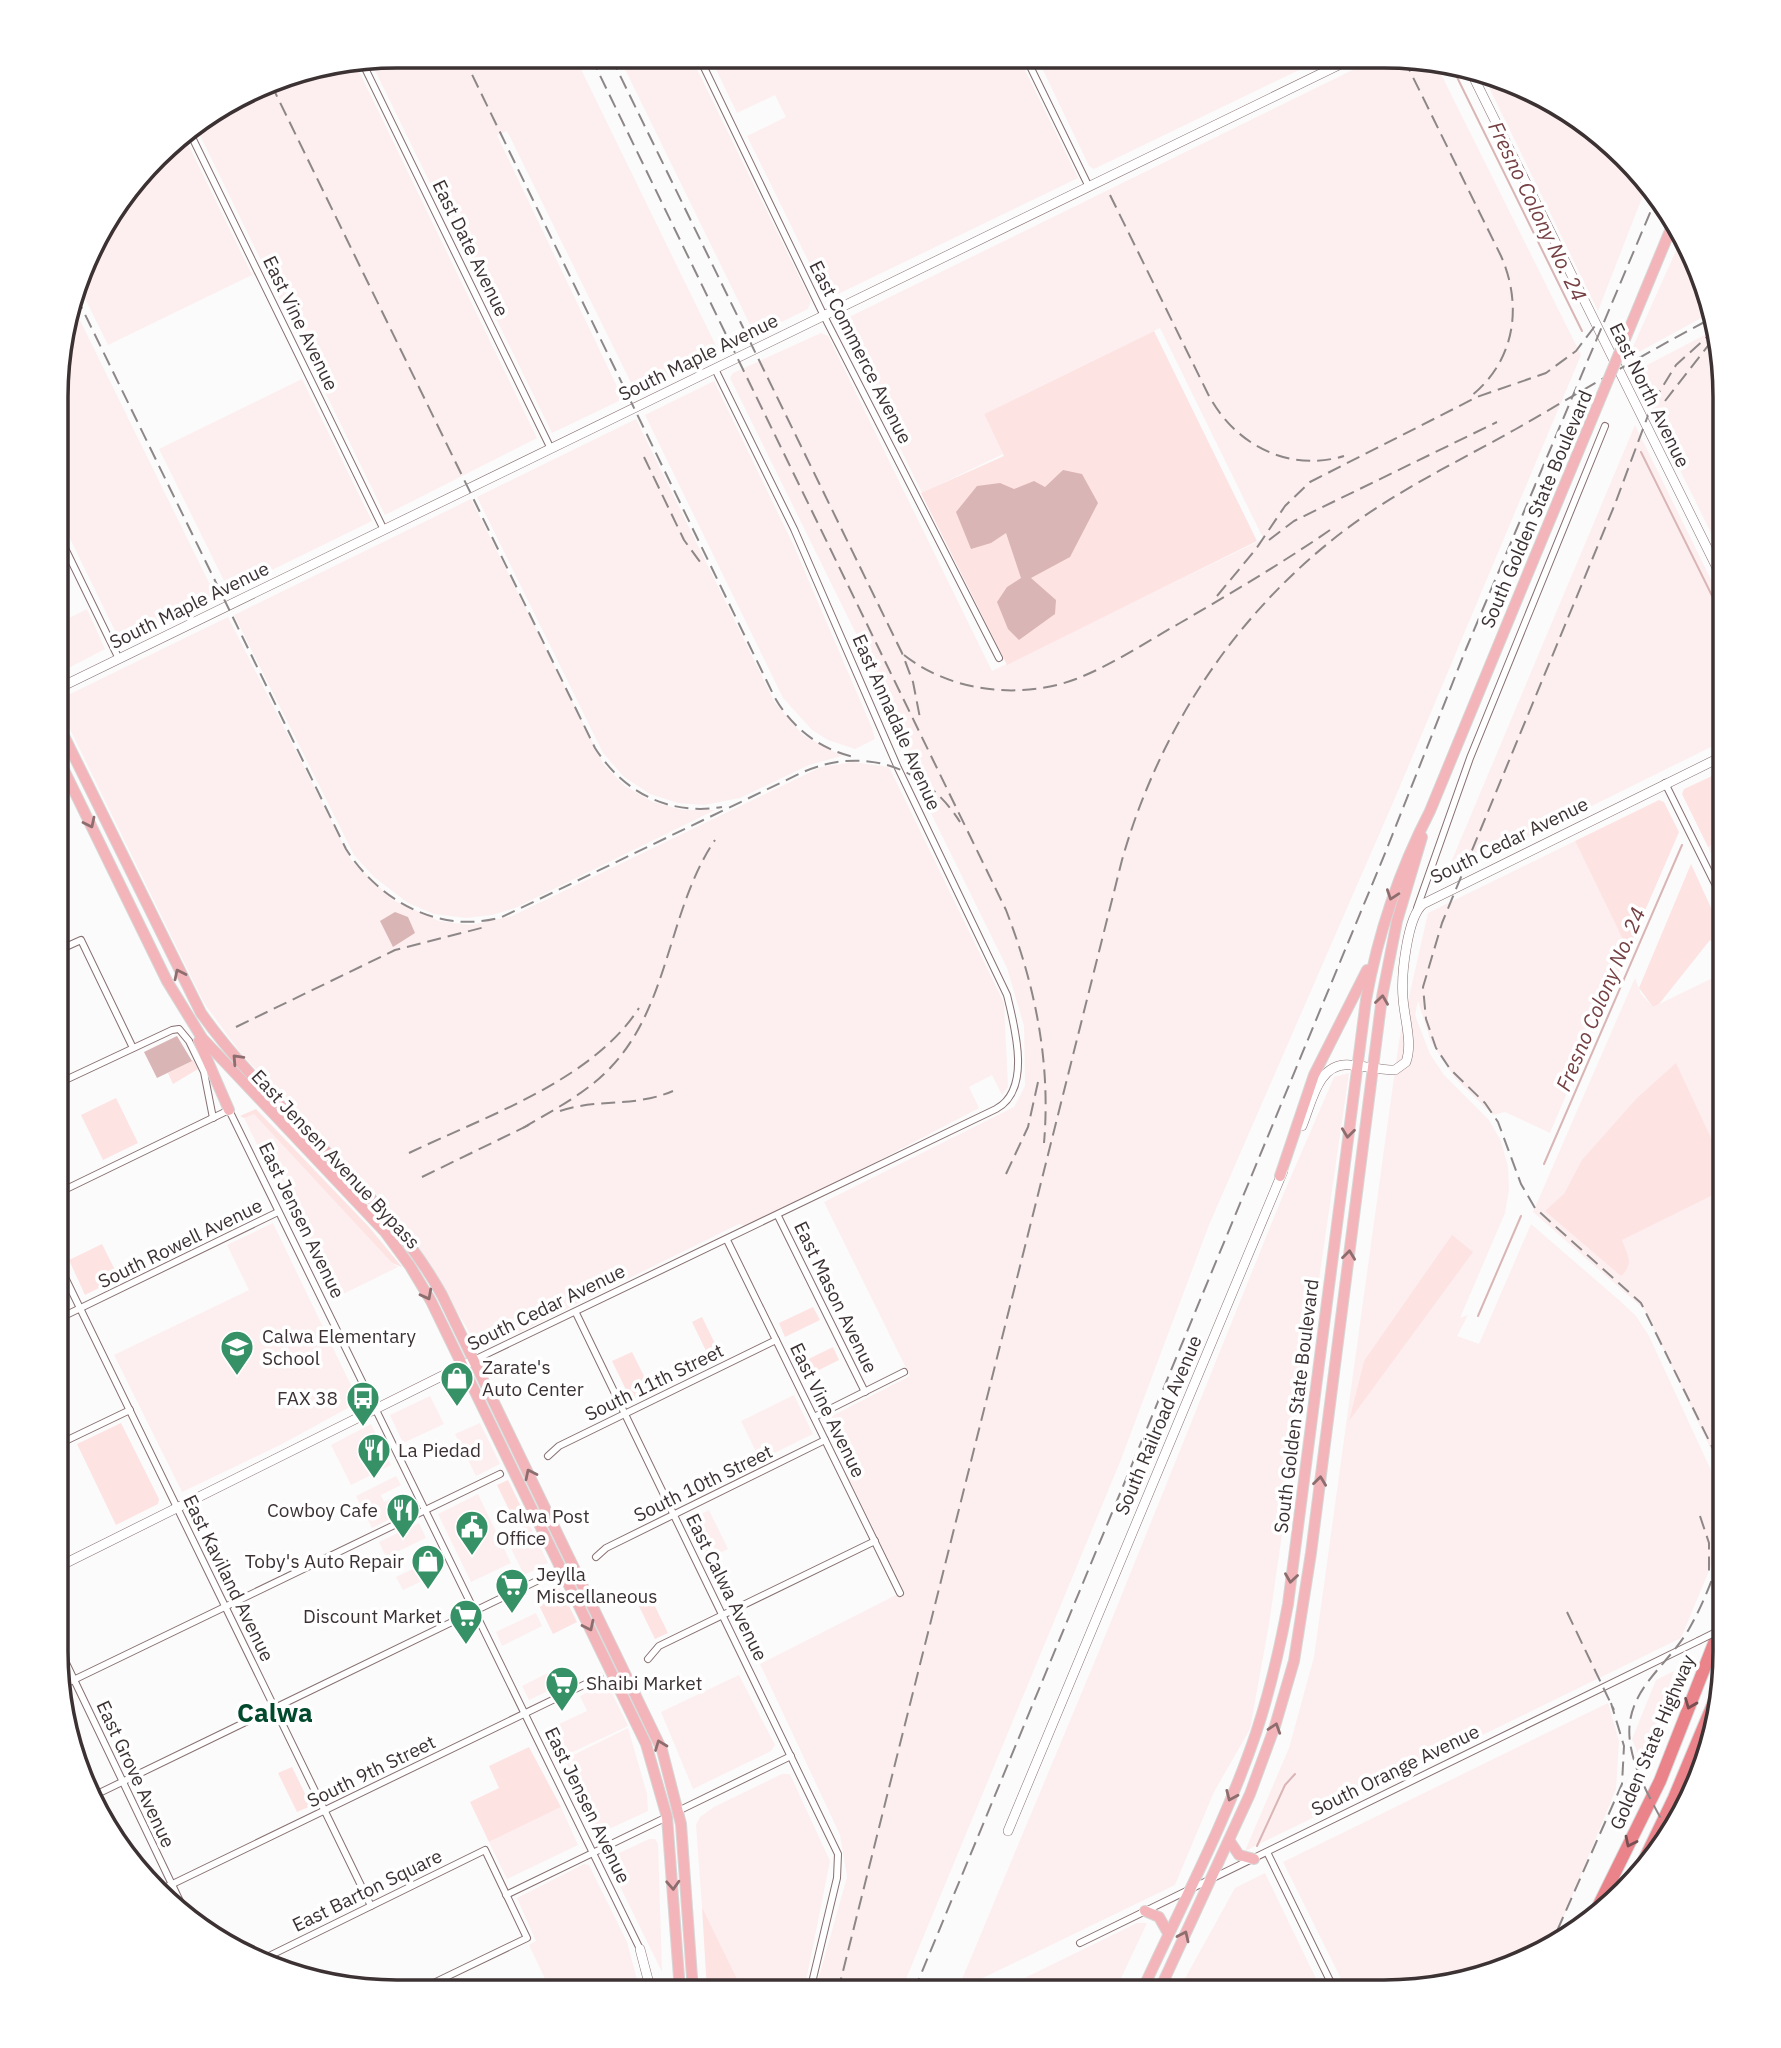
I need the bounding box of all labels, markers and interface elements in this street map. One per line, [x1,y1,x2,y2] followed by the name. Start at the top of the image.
[1482,116,1594,306] water label: Fresno Colony No. 24
[427,176,515,320] street label: East Date Avenue
[258,252,344,394] street label: East Vine Avenue
[804,256,918,448] street label: East Commerce Avenue
[614,308,782,406] street label: South Maple Avenue
[1605,319,1695,471] street label: East North Avenue
[1475,386,1597,632] street label: South Golden State Boulevard
[105,556,273,654] street label: South Maple Avenue
[847,630,947,814] street label: East Annadale Avenue
[1426,791,1592,889] street label: South Cedar Avenue
[82,816,96,828] one-way arrow
[1387,889,1401,901] one-way arrow
[1549,903,1651,1095] water label: Fresno Colony No. 24
[174,969,188,981] one-way arrow
[1374,995,1389,1006] one-way arrow
[233,1054,246,1067] one-way arrow
[247,1065,425,1253] street label: East Jensen Avenue Bypass
[1341,1128,1356,1139] one-way arrow
[254,1138,350,1302] street label: East Jensen Avenue
[94,1193,266,1293] street label: South Rowell Avenue
[789,1217,883,1377] street label: East Mason Avenue
[1342,1249,1357,1261] one-way arrow
[463,1258,629,1356] street label: South Cedar Avenue
[1268,1277,1324,1535] street label: South Golden State Boulevard
[419,1288,432,1301] one-way arrow
[262,1324,417,1370] place label: Calwa Elementary School
[218,1328,256,1377] school or university icon: Calwa Elementary School
[1109,1331,1207,1519] street label: South Railroad Avenue
[581,1338,727,1426] street label: South 11th Street
[785,1339,871,1481] street label: East Vine Avenue
[482,1355,584,1401] place label: Zarate's Auto Center
[438,1359,476,1408] shop icon: Zarate's Auto Center
[344,1379,382,1428] bus stop icon: FAX 38
[277,1386,338,1410] place label: FAX 38
[355,1431,393,1480] restaurant icon: La Piedad
[398,1438,481,1462] place label: La Piedad
[630,1439,776,1527] street label: South 10th Street
[524,1469,538,1481] one-way arrow
[1313,1475,1328,1487] one-way arrow
[178,1491,280,1665] street label: East Kaviland Avenue
[384,1491,422,1540] restaurant icon: Cowboy Cafe
[267,1498,378,1522] place label: Cowboy Cafe
[496,1504,590,1550] place label: Calwa Post Office
[453,1508,491,1557] public building icon: Calwa Post Office
[681,1509,773,1665] street label: East Calwa Avenue
[409,1542,447,1591] shop icon: Toby's Auto Repair
[245,1549,404,1573] place label: Toby's Auto Repair
[536,1562,658,1608] place label: Jeylla Miscellaneous
[493,1566,531,1615] supermarket icon: Jeylla Miscellaneous
[1284,1572,1299,1584] one-way arrow
[447,1597,485,1646] supermarket icon: Discount Market
[303,1604,442,1628] place label: Discount Market
[581,1619,595,1631] one-way arrow
[1604,1650,1700,1833] street label: Golden State Highway
[543,1664,581,1713] supermarket icon: Shaibi Market
[586,1671,702,1695] place label: Shaibi Market
[237,1695,313,1729] district label: Calwa
[91,1697,181,1851] street label: East Grove Avenue
[1685,1698,1699,1710] one-way arrow
[1307,1719,1483,1821] street label: South Orange Avenue
[1266,1722,1281,1734] one-way arrow
[540,1723,636,1887] street label: East Jensen Avenue
[303,1730,439,1812] street label: South 9th Street
[654,1740,668,1752] one-way arrow
[1225,1789,1239,1801] one-way arrow
[1624,1835,1638,1847] one-way arrow
[288,1843,446,1937] street label: East Barton Square
[665,1880,680,1891] one-way arrow
[1176,1931,1190,1943] one-way arrow

